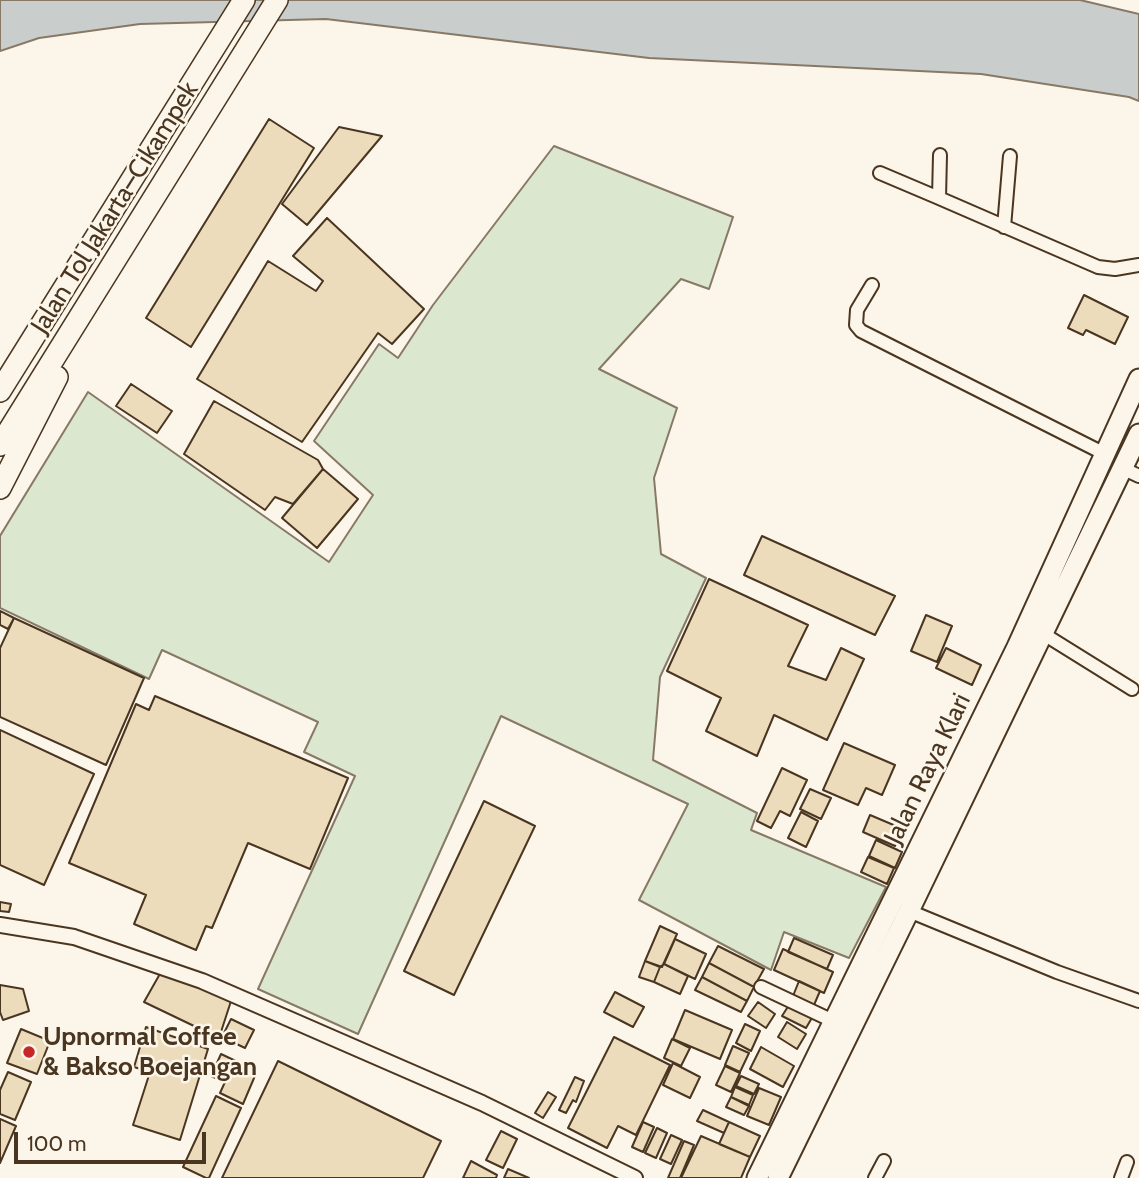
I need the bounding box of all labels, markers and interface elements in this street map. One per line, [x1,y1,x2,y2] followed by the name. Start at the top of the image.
[25,76,205,340] street label: Jalan Tol Jakarta–Cikampek
[878,689,978,849] street label: Jalan Raya Klari
[43,1021,257,1082] place label: Upnormal Coffee & Bakso Boejangan
[21,1044,37,1060] marker: Upnormal Coffee & Bakso Boejangan
[18,1118,210,1162] scale bar
[27,1131,86,1156] text: 100 m

